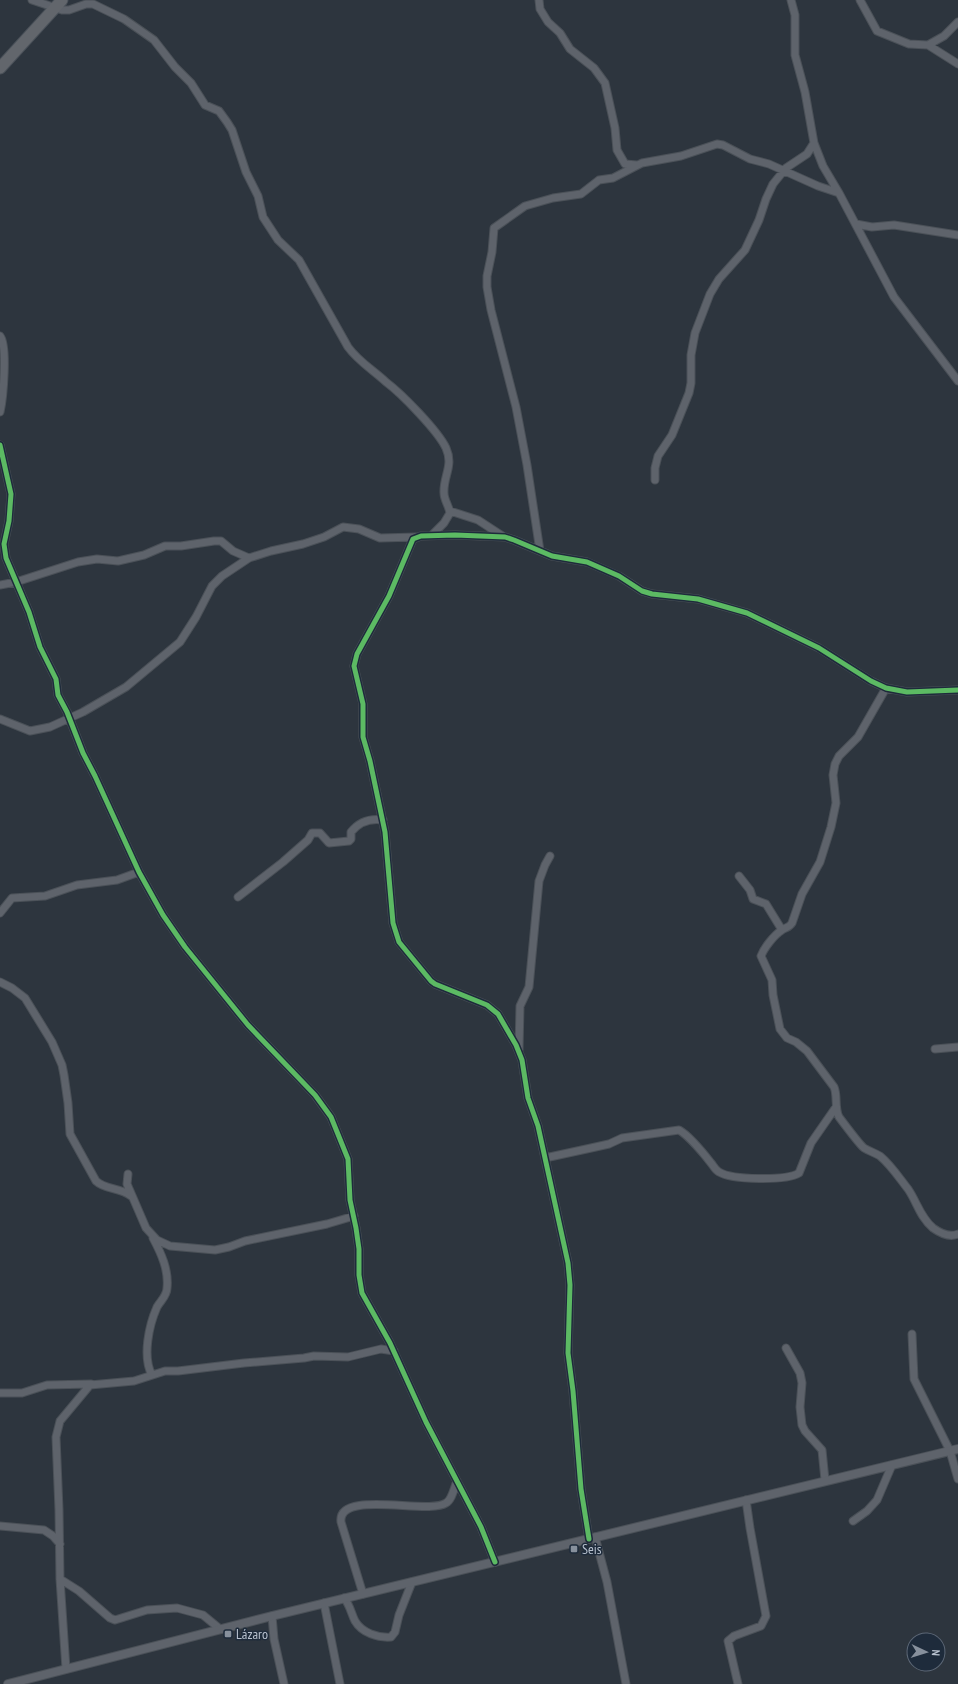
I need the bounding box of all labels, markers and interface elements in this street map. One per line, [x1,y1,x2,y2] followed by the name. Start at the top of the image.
[582,1540,602,1558] place label: Seis
[569,1544,579,1554] marker: Seis
[236,1625,268,1643] place label: Lázaro
[223,1629,233,1639] marker: Lázaro
[906,1632,946,1672] north arrow
[929,1649,943,1656] text: N

